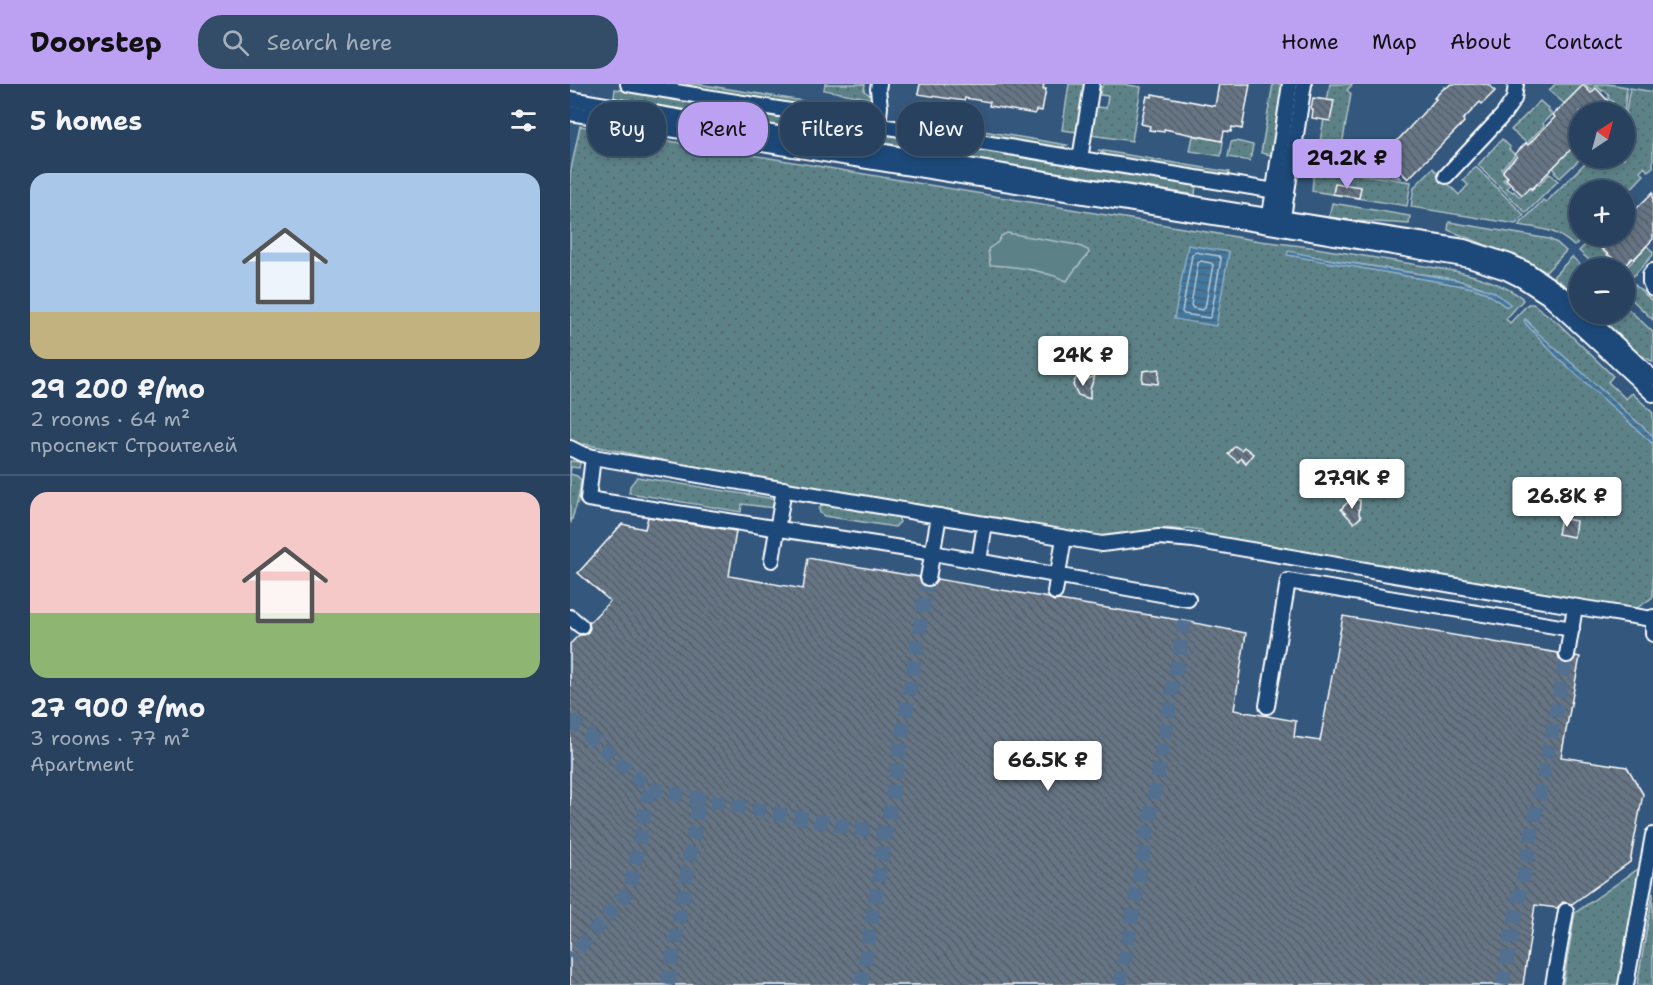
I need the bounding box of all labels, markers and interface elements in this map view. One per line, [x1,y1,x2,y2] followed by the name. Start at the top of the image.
[198,15,618,69] search box
[30,23,162,61] text: Doorstep
[219,26,252,59] icon: search
[267,28,393,57] text: Search here
[1281,28,1339,56] text: Home
[1372,28,1417,56] text: Map
[1450,28,1511,56] text: About
[1544,28,1623,56] text: Contact
[588,102,666,156] chip: Buy
[678,102,768,156] chip: Rent
[780,102,885,156] chip: Filters
[897,102,984,156] chip: New
[1569,102,1635,168] north arrow
[1569,102,1635,324] map controls
[30,103,142,138] text: 5 homes
[507,104,540,137] icon: filters
[1292,139,1402,190] pin: 29.2K ₽
[1307,145,1387,171] text: 29.2K ₽
[1569,180,1635,246] button: +
[231,212,339,320] icon: home
[1569,258,1635,324] button: −
[1041,336,1125,387] pin: 24K ₽
[1052,342,1114,368] text: 24K ₽
[30,371,205,406] text: 29 200 ₽/mo
[30,406,190,432] text: 2 rooms · 64 m²
[30,432,238,458] text: проспект Строителей
[1297,459,1407,510] pin: 27.9K ₽
[1313,465,1391,491] text: 27.9K ₽
[1512,477,1622,528] pin: 26.8K ₽
[1526,483,1608,509] text: 26.8K ₽
[231,531,339,639] icon: home
[30,690,205,725] text: 27 900 ₽/mo
[30,725,190,751] text: 3 rooms · 77 m²
[993,741,1103,792] pin: 66.5K ₽
[1008,747,1088,773] text: 66.5K ₽
[30,751,134,777] text: Apartment

